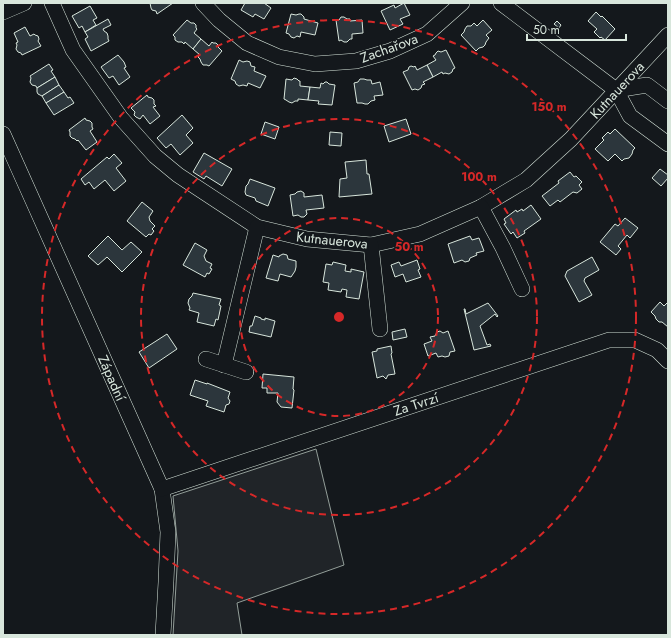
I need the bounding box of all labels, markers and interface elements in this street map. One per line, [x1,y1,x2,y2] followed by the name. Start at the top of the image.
[527,16,626,42] scale bar
[533,21,560,39] text: 50 m
[357,28,421,68] street label: Zachařova
[585,57,649,123] street label: Kutnauerova
[531,98,567,116] text: 150 m
[461,168,497,186] text: 100 m
[295,226,369,254] street label: Kutnauerova
[394,238,424,256] text: 50 m
[332,310,346,324] centre of rings
[93,352,131,405] street label: Západní
[391,387,442,421] street label: Za Tvrzí

